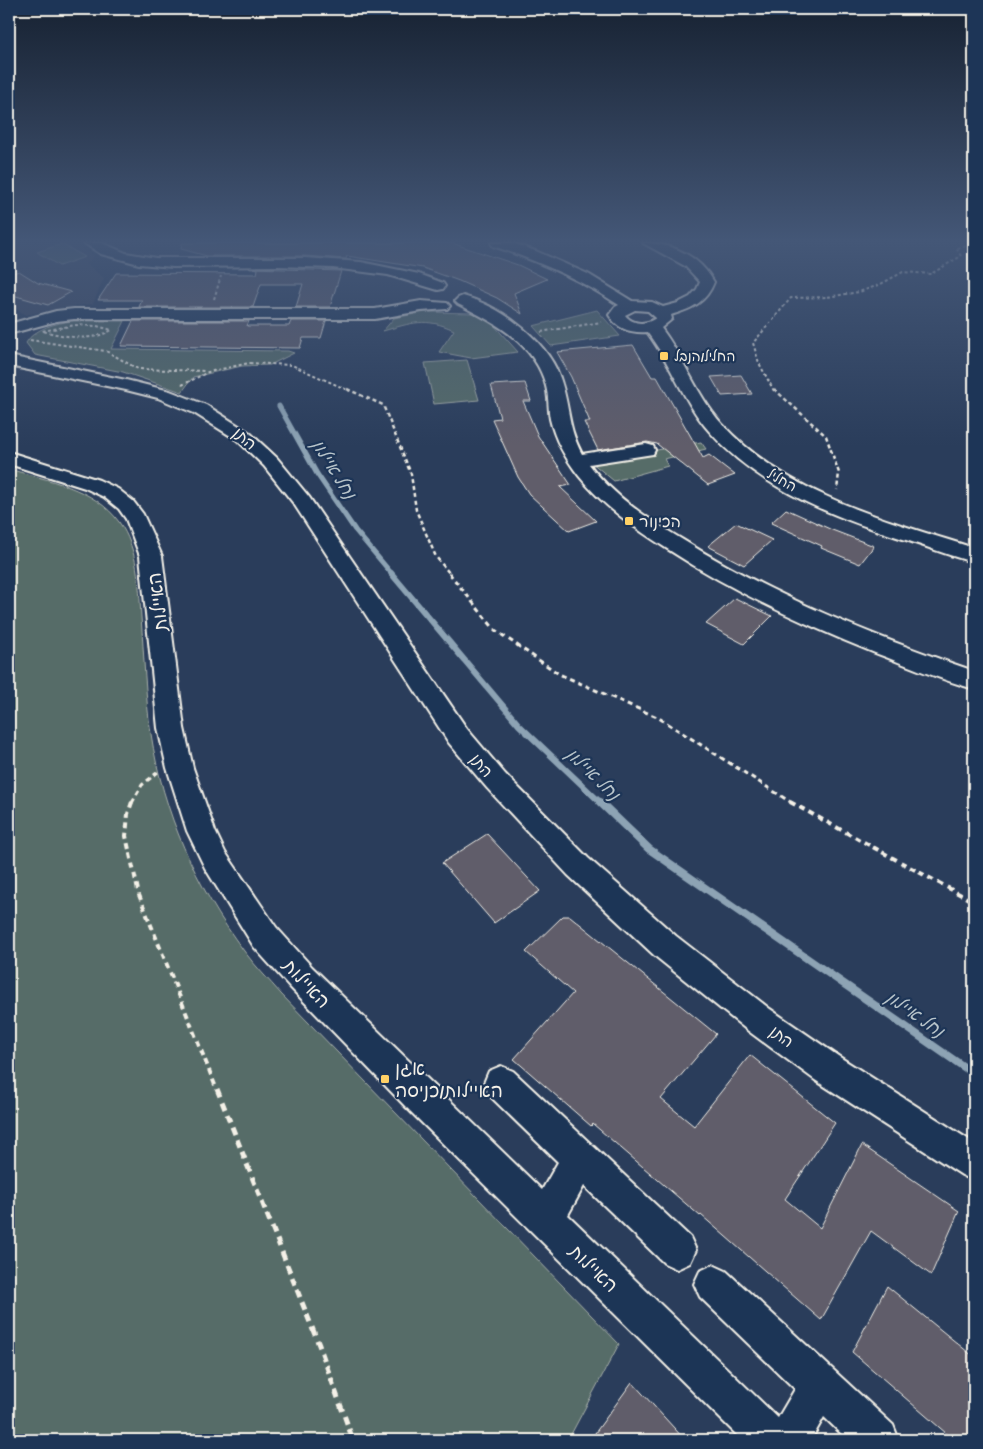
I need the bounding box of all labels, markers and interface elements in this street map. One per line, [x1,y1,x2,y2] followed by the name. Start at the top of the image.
[674,349,735,367] place label: החליל/הנבל
[658,350,670,362] marker: החליל/הנבל
[227,425,258,456] street label: התן
[305,436,360,505] water label: נחל איילון
[763,466,799,497] street label: החליל
[623,515,635,527] marker: הכינור
[639,515,681,534] place label: הכינור
[144,571,176,633] street label: האיילות
[560,745,624,808] water label: נחל איילון
[464,752,495,783] street label: התן
[275,955,334,1015] street label: האיילות
[880,988,949,1045] water label: נחל איילון
[764,1024,796,1054] street label: התן
[395,1060,503,1105] place label: אגן האיילות/כניסה
[379,1073,391,1085] marker: אגן האיילות/כניסה
[562,1240,621,1299] street label: האיילות

